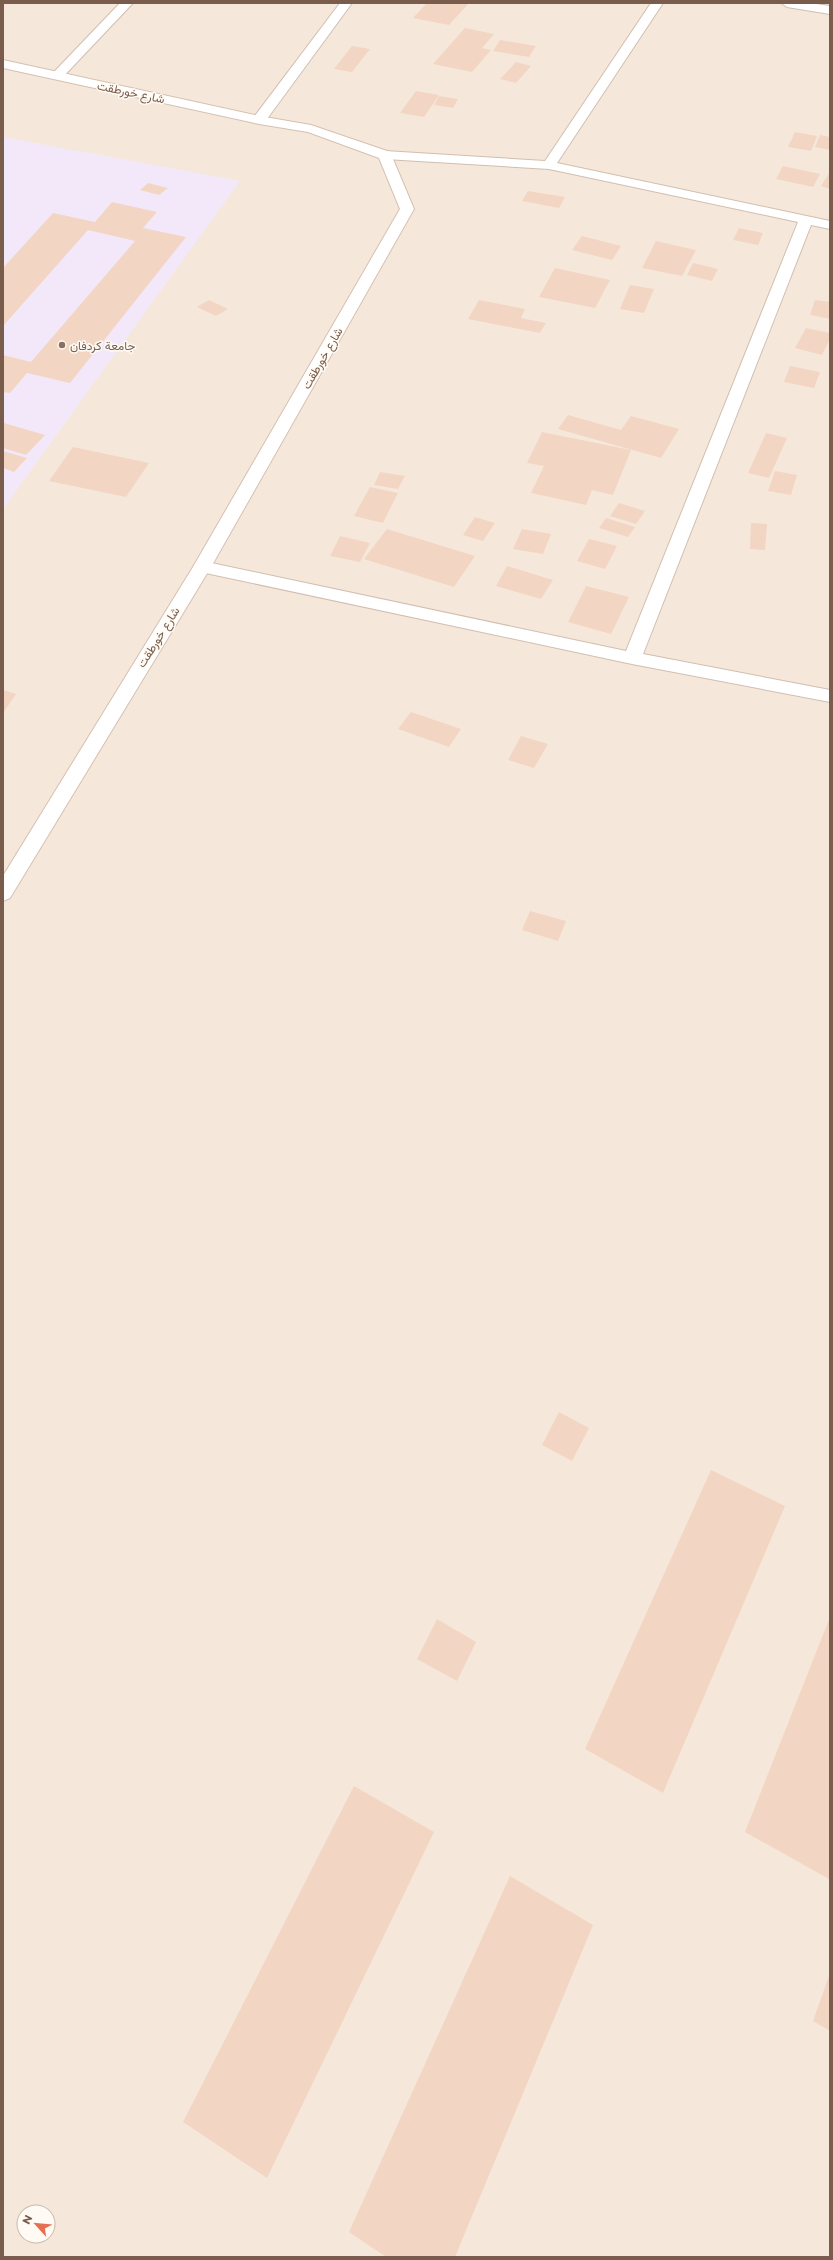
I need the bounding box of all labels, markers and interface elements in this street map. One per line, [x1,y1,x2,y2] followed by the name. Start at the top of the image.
[95,78,166,108] street label: شارع خورطقت
[298,324,347,393] street label: شارع خورطقت
[70,338,135,354] place label: جامعة كردفان
[57,340,67,350] marker: جامعة كردفان
[133,604,184,671] street label: شارع خورطقت
[16,2204,56,2244] north arrow
[19,2212,35,2227] text: N

